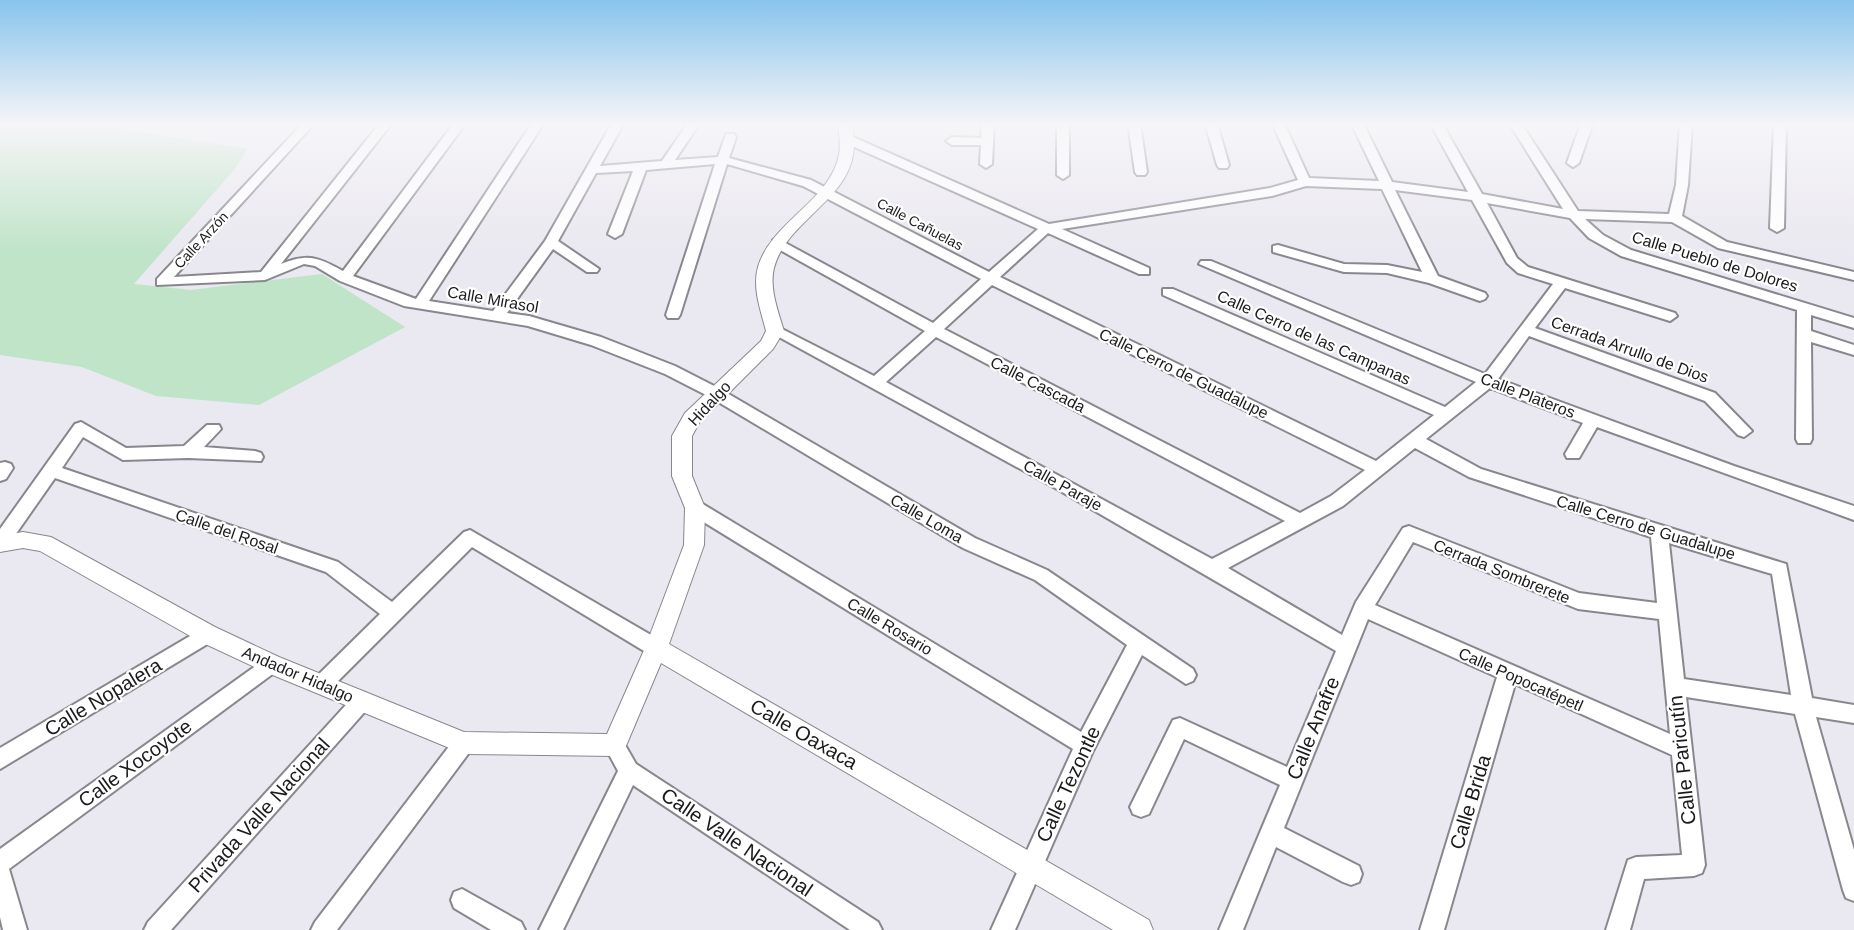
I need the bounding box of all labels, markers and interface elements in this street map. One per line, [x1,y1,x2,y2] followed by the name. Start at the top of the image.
[874,195,966,253] street label: Calle Cañuelas
[171,208,231,272] street label: Calle Arzón
[1630,228,1800,295] street label: Calle Pueblo de Dolores
[446,283,540,316] street label: Calle Mirasol
[1214,287,1413,388] street label: Calle Cerro de las Campanas
[1549,313,1711,386] street label: Cerrada Arrullo de Dios
[1097,325,1271,422] street label: Calle Cerro de Guadalupe
[988,353,1088,416] street label: Calle Cascada
[1478,370,1577,421] street label: Calle Plateros
[685,378,734,429] street label: Hidalgo
[1021,457,1105,514] street label: Calle Paraje
[887,491,966,546] street label: Calle Loma
[1554,492,1737,563] street label: Calle Cerro de Guadalupe
[173,506,280,557] street label: Calle del Rosal
[1431,536,1573,607] street label: Cerrada Sombrerete
[844,594,935,658] street label: Calle Rosario
[240,643,356,706] street label: Andador Hidalgo
[1456,644,1586,715] street label: Calle Popocatépetl
[41,653,166,740] street label: Calle Nopalera
[1282,673,1344,783] street label: Calle Anafre
[747,694,862,774] street label: Calle Oaxaca
[1664,694,1700,826] street label: Calle Paricutín
[74,715,196,811] street label: Calle Xocoyote
[1032,723,1104,845] street label: Calle Tezontle
[184,733,334,897] street label: Privada Valle Nacional
[1445,751,1495,852] street label: Calle Brida
[657,783,817,901] street label: Calle Valle Nacional

